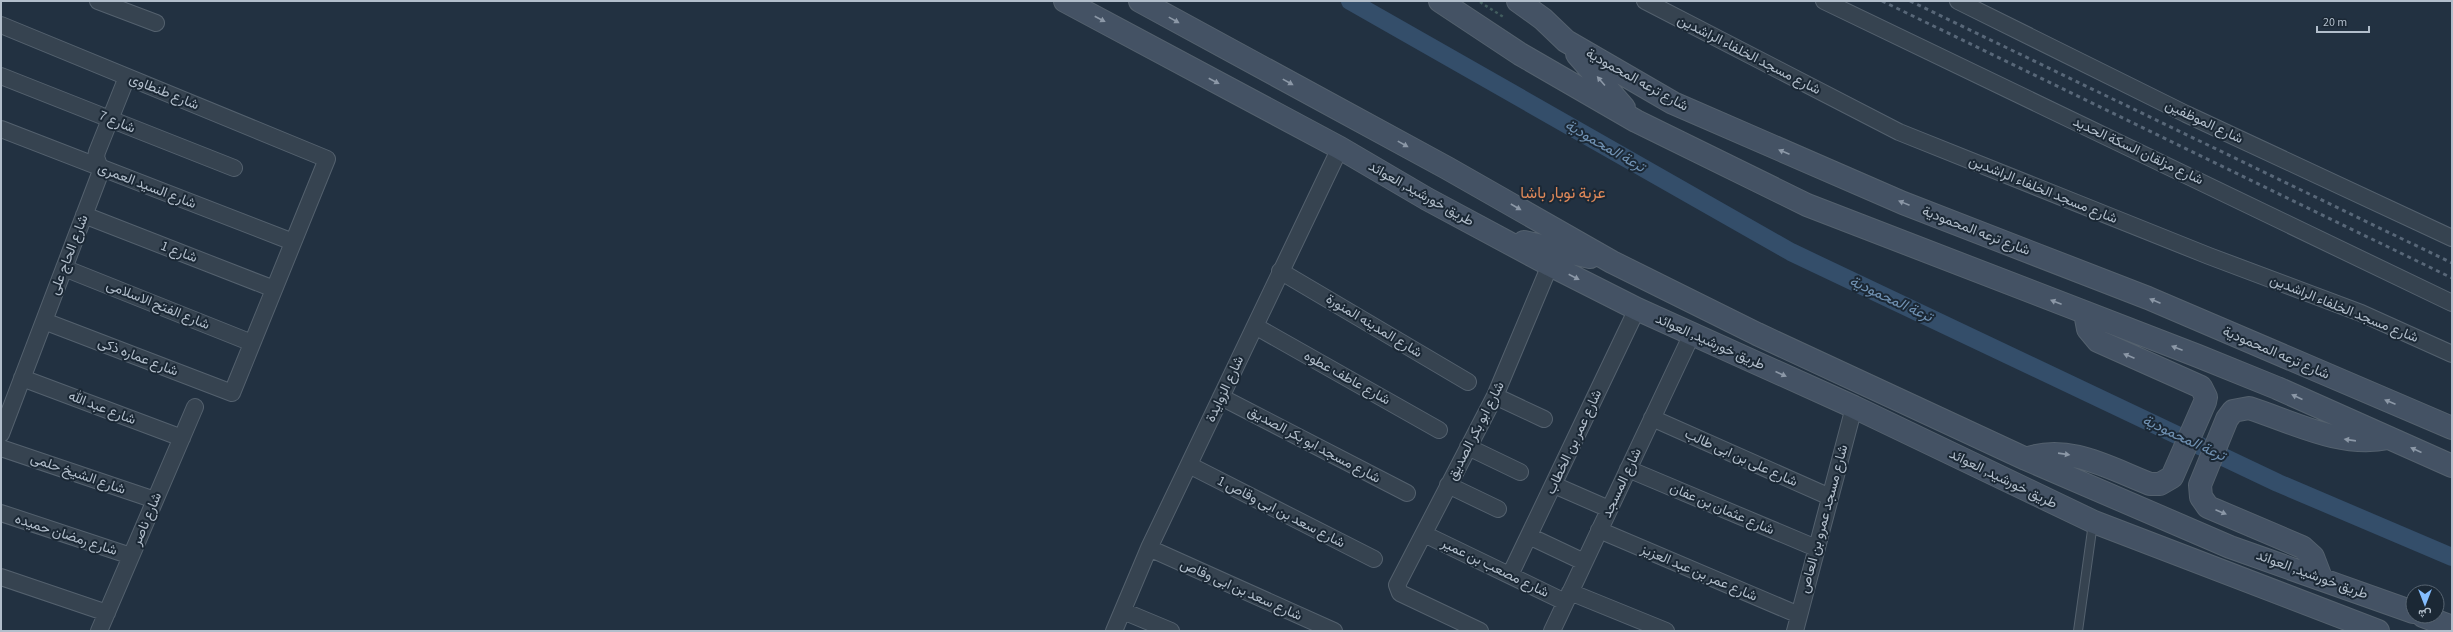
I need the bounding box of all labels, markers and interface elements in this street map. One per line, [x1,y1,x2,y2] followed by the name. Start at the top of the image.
[2317,8,2369,34] scale bar
[1674,10,1824,100] street label: شارع مسجد الخلفاء الراشدين
[2323,14,2347,31] text: 20 m
[1094,16,1106,23] one-way arrow
[1168,16,1180,23] one-way arrow
[1582,44,1692,116] street label: شارع ترعه المحمودية
[126,69,202,115] street label: شارع طنطاوى
[1596,76,1605,86] one-way arrow
[1209,78,1220,84] one-way arrow
[1283,78,1294,85] one-way arrow
[2162,95,2246,149] street label: شارع الموظفين
[96,106,138,138] street label: شارع 7
[2069,112,2207,190] street label: شارع مزلقان السكة الحديد
[1561,115,1651,179] water label: ترعة المحمودية
[1397,140,1408,147] one-way arrow
[1779,149,1790,155] one-way arrow
[1966,151,2120,229] street label: شارع مسجد الخلفاء الراشدين
[1364,157,1478,231] street label: طريق خورشيد, العوائد
[95,158,199,214] street label: شارع السيد العمرى
[1520,182,1606,204] district label: عزبة نوبار باشا
[1897,199,1909,205] one-way arrow
[1919,201,2033,261] street label: شارع ترعه المحمودية
[1510,204,1522,211] one-way arrow
[45,212,93,298] street label: شارع الحاج على
[158,236,200,268] street label: شارع 1
[2267,270,2421,348] street label: شارع مسجد الخلفاء الراشدين
[1846,271,1938,328] water label: ترعة المحمودية
[1569,274,1580,280] one-way arrow
[103,275,213,335] street label: شارع الفتح الاسلامى
[1322,289,1426,363] street label: شارع المدينه المنورة
[2049,298,2061,304] one-way arrow
[2149,298,2161,304] one-way arrow
[1652,309,1768,375] street label: طريق خورشيد, العوائد
[2219,321,2333,385] street label: شارع ترعه المحمودية
[95,332,181,382] street label: شارع عماره ذكى
[2171,345,2183,351] one-way arrow
[1300,346,1394,410] street label: شارع عاطف عطوه
[1201,352,1249,426] street label: شارع الزوايدة
[2122,352,2134,358] one-way arrow
[1775,371,1786,377] one-way arrow
[1442,378,1510,484] street label: شارع ابو بكر الصديق
[65,386,139,430] street label: شارع عبد الله
[1541,386,1607,498] street label: شارع عمر بن الخطاب
[2292,394,2303,400] one-way arrow
[2385,399,2396,405] one-way arrow
[1244,401,1384,489] street label: شارع مسجد ابو بكر الصديق
[2139,410,2231,467] water label: ترعة المحمودية
[1681,424,1801,492] street label: شارع على بن ابى طالب
[2344,437,2356,443] one-way arrow
[1795,443,1853,595] street label: شارع مسجد عمرو بن العاص
[1946,444,2060,514] street label: طريق خورشيد, العوائد
[1597,445,1647,521] street label: شارع المسجد
[2411,447,2422,453] one-way arrow
[28,448,128,500] street label: شارع الشيخ حلمى
[2058,451,2071,457] one-way arrow
[1213,471,1349,553] street label: شارع سعد بن ابى وقاص 1
[1667,478,1777,540] street label: شارع عثمان بن عفان
[127,489,167,549] street label: شارع ناصر
[12,509,120,561] street label: شارع رمضان حميده
[2216,509,2227,515] one-way arrow
[1437,533,1552,603] street label: شارع مصعب بن عمير
[1637,539,1760,607] street label: شارع عمر بن عبد العزيز
[2253,545,2371,605] street label: طريق خورشيد, العوائد
[1177,554,1305,626] street label: شارع سعد بن ابى وقاص
[2405,584,2445,624] north arrow
[2418,606,2432,621] text: ش

